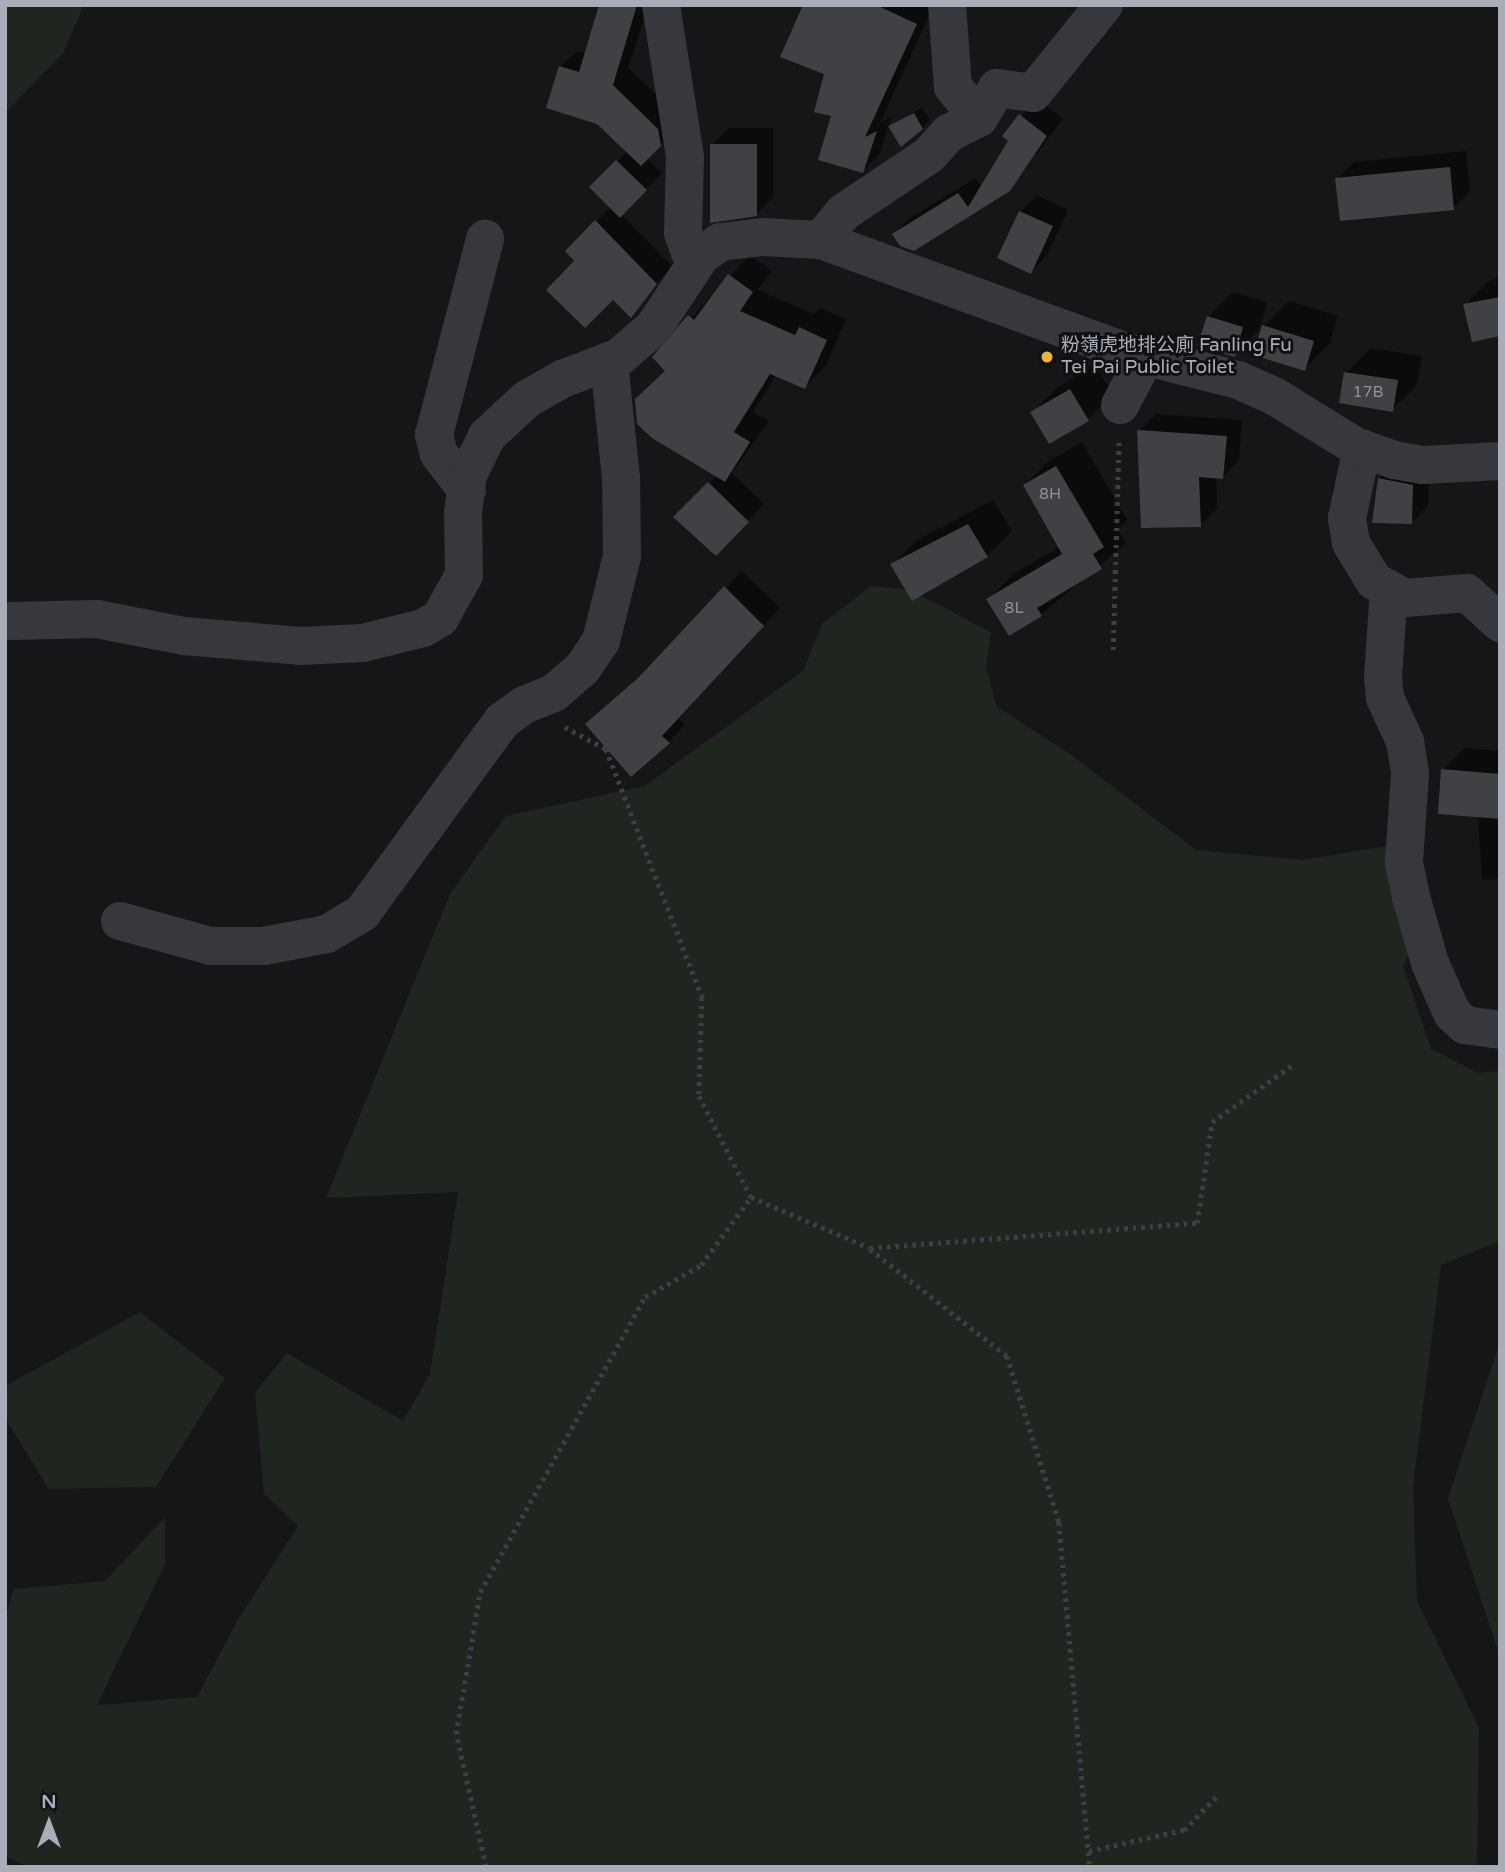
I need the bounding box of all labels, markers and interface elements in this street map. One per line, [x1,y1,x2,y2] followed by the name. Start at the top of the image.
[1061,335,1292,379] place label: 粉嶺虎地排公廁 Fanling Fu Tei Pai Public Toilet
[1039,349,1055,365] marker: 粉嶺虎地排公廁 Fanling Fu Tei Pai Public Toilet
[1352,382,1384,402] house number: 17B
[1039,484,1061,504] house number: 8H
[1004,598,1024,618] house number: 8L
[14,1788,84,1858] north arrow
[41,1791,57,1813] text: N

